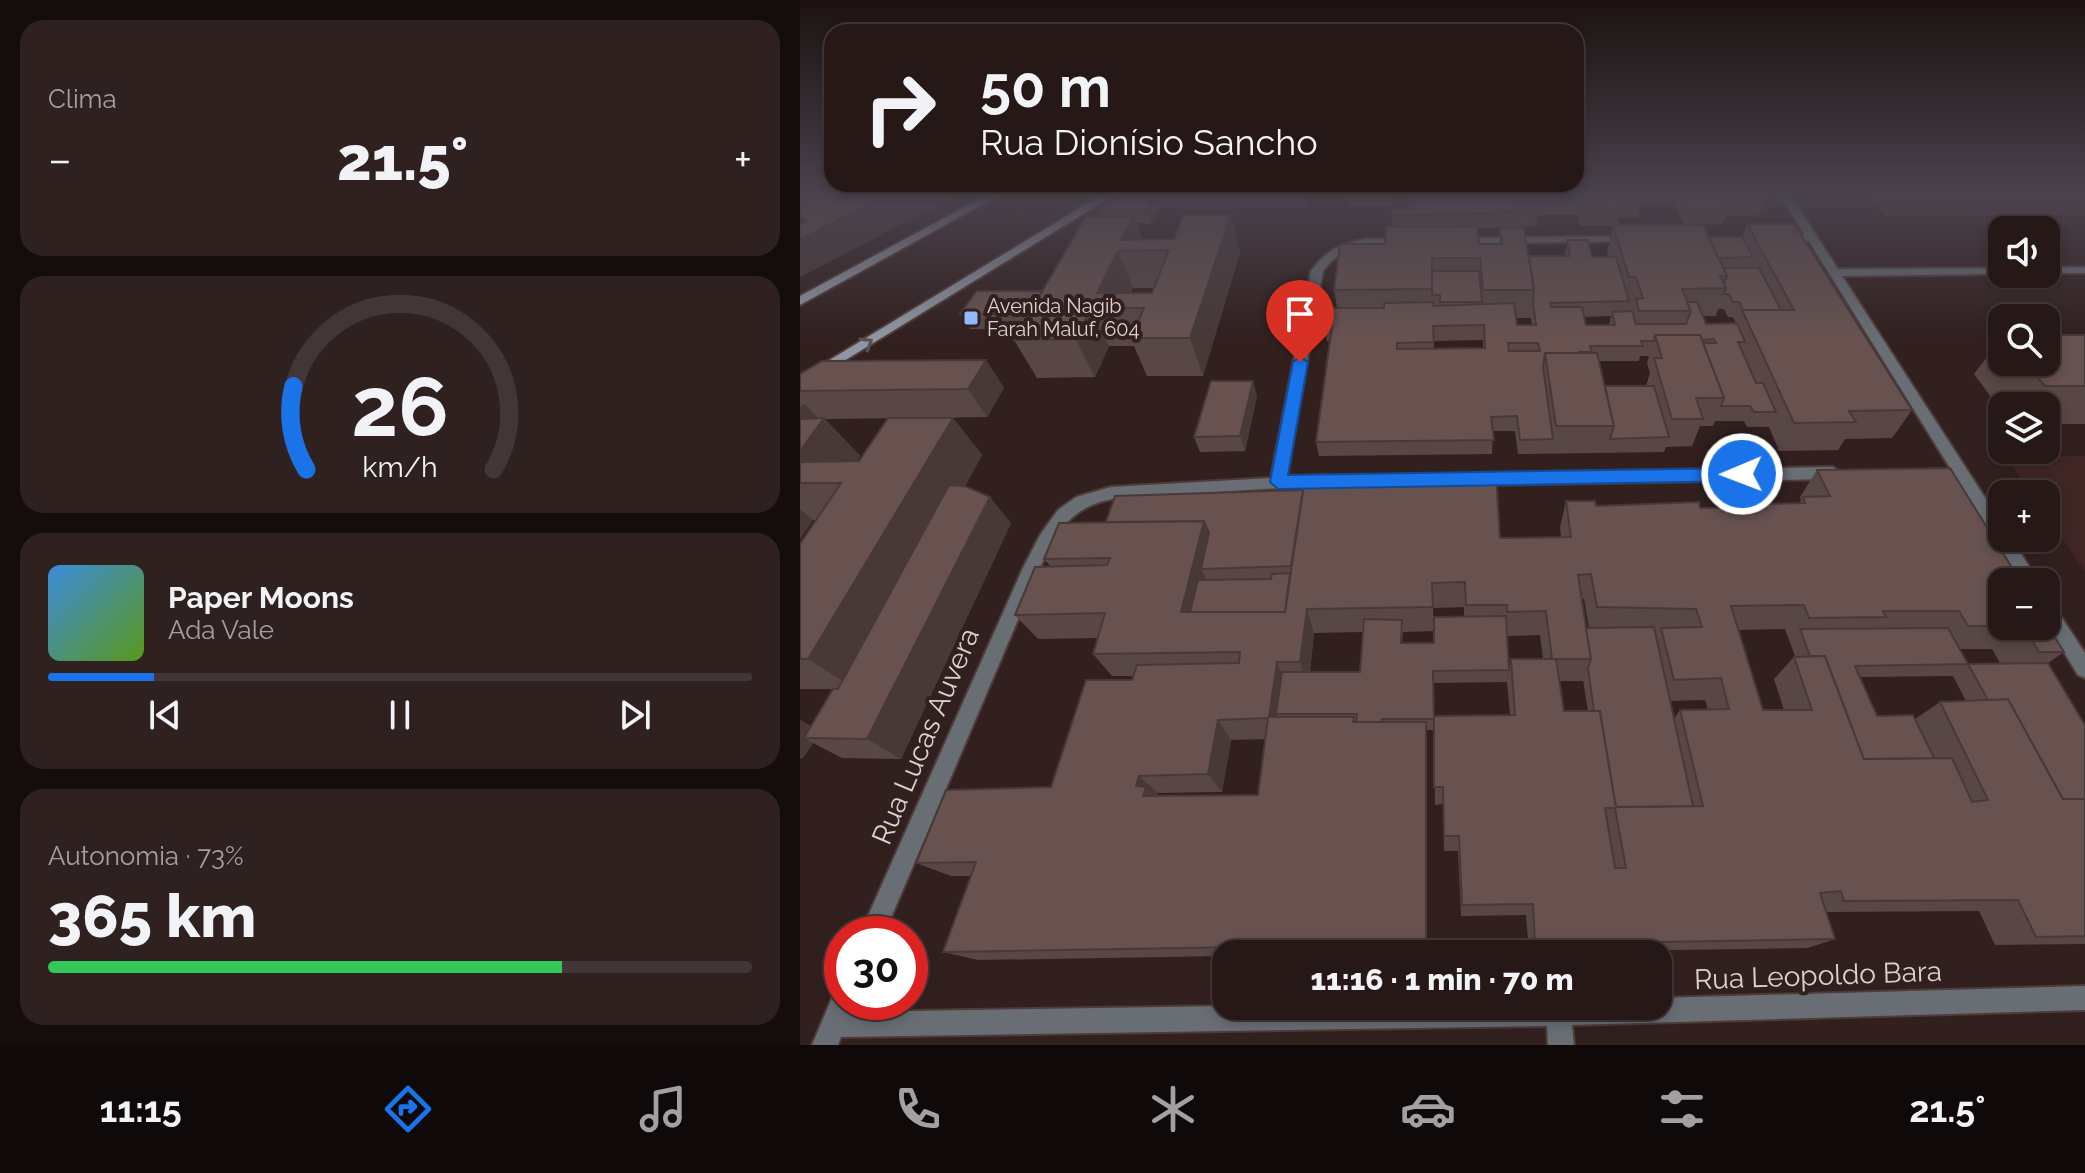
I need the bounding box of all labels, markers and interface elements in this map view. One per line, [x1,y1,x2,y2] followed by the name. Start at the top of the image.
[980,54,1111,120] text: 50 m
[848,56,952,160] icon: right
[48,84,117,114] text: Clima
[980,121,1318,163] text: Rua Dionísio Sancho
[337,124,468,194] text: 21.5°
[48,134,72,185] text: −
[734,134,752,185] text: +
[1988,216,2060,640] map controls
[1988,216,2060,288] button: sound
[1266,280,1334,362] pin
[1278,292,1322,336] icon: arrive
[987,294,1139,341] place label: Avenida Nagib Farah Maluf, 604
[1988,304,2060,376] button: search
[962,309,980,327] marker: Avenida Nagib Farah Maluf, 604
[858,338,872,353] one-way arrow
[351,358,449,455] text: 26
[1988,392,2060,464] button: layers
[1700,432,1784,516] position arrow
[362,451,438,485] text: km/h
[1988,480,2060,552] button: +
[1988,568,2060,640] button: −
[168,580,354,615] text: Paper Moons
[168,615,274,645] text: Ada Vale
[865,623,986,849] street label: Rua Lucas Auvera
[143,693,187,737] icon: previous
[378,693,422,737] icon: pause
[613,693,657,737] icon: next
[48,841,244,871] text: Autonomia · 73%
[48,881,256,951] text: 365 km
[824,916,928,1020] speed limit sign: 30
[1694,955,1942,996] street label: Rua Leopoldo Bara
[1310,962,1574,997] text: 11:16 · 1 min · 70 m
[380,1081,436,1137] icon: directions
[635,1081,691,1137] icon: music
[890,1081,946,1137] icon: phone
[1145,1081,1201,1137] icon: climate
[1400,1081,1456,1137] icon: car
[1654,1081,1710,1137] icon: filters
[99,1088,182,1130] text: 11:15
[1909,1088,1986,1130] text: 21.5°

